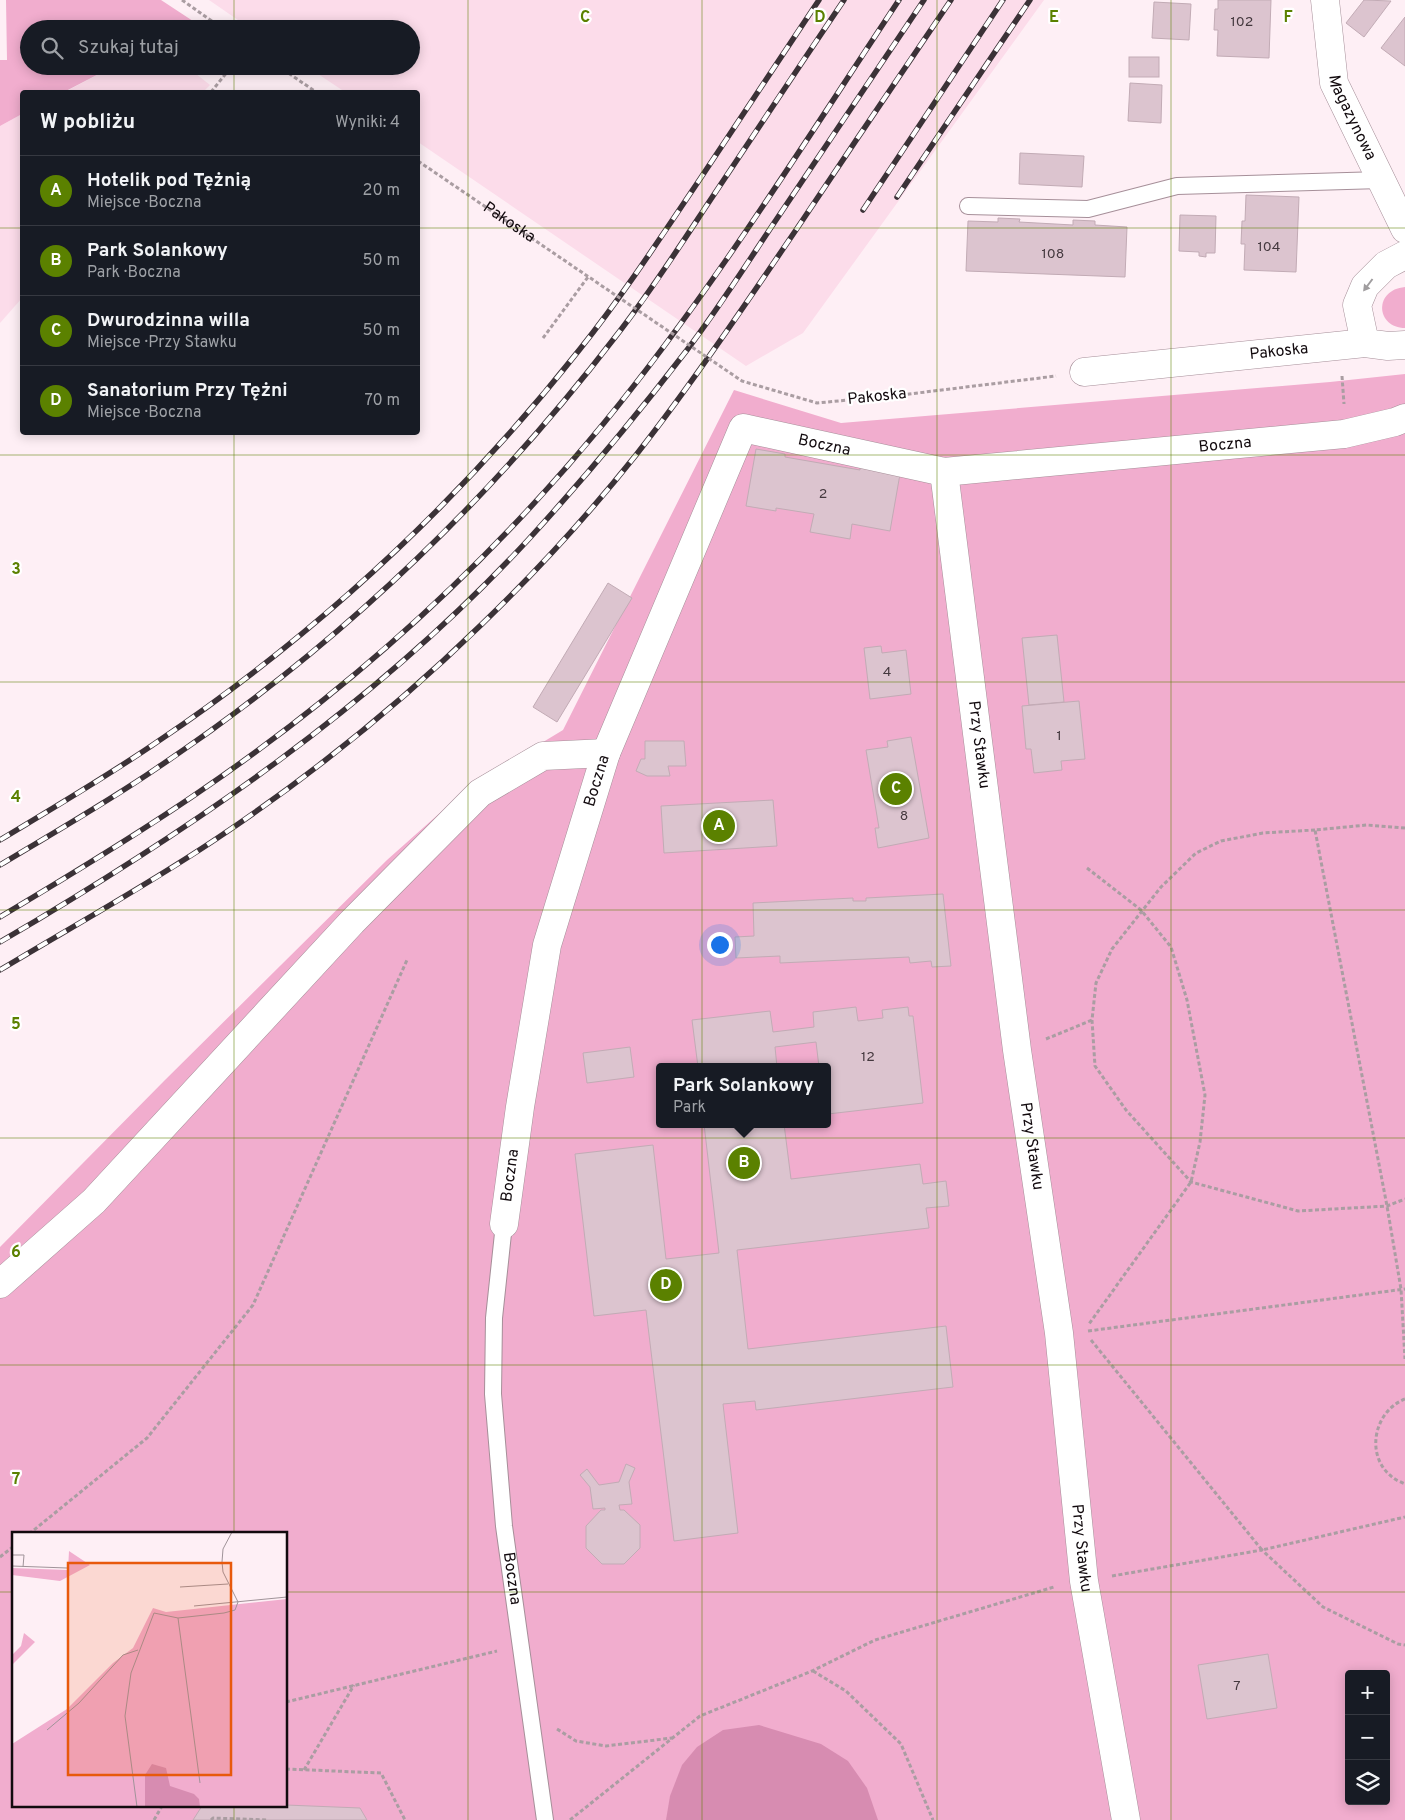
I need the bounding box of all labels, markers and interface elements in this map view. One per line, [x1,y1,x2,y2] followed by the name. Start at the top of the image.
[580,8,590,28] text: C
[814,8,826,28] text: D
[1049,8,1059,28] text: E
[1283,8,1293,28] text: F
[1231,14,1253,31] house number: 102
[20,20,420,75] search box
[38,34,66,62] icon: search
[78,36,179,60] text: Szukaj tutaj
[1323,74,1380,164] street label: Magazynowa
[40,109,135,136] text: W pobliżu
[335,113,400,133] text: Wyniki: 4
[87,169,251,193] text: Hotelik pod Tężnią
[50,181,62,201] text: A
[363,181,400,201] text: 20 m
[87,193,201,213] text: Miejsce · Boczna
[479,198,539,248] street label: Pakoska
[87,239,228,263] text: Park Solankowy
[1258,239,1280,256] house number: 104
[1042,246,1064,263] house number: 108
[50,251,62,271] text: B
[363,251,400,271] text: 50 m
[87,263,181,283] text: Park · Boczna
[1363,278,1373,292] one-way arrow
[87,309,250,333] text: Dwurodzinna willa
[51,321,61,341] text: C
[363,321,400,341] text: 50 m
[87,333,237,353] text: Miejsce · Przy Stawku
[1249,339,1309,365] street label: Pakoska
[87,379,288,403] text: Sanatorium Przy Tężni
[847,384,907,410] street label: Pakoska
[50,391,62,411] text: D
[365,391,400,411] text: 70 m
[87,403,201,423] text: Miejsce · Boczna
[796,430,852,461] street label: Boczna
[1198,433,1253,458] street label: Boczna
[819,486,827,503] house number: 2
[11,560,21,580] text: 3
[883,664,891,681] house number: 4
[963,700,994,790] street label: Przy Stawku
[1056,728,1062,745] house number: 1
[580,752,615,809] street label: Boczna
[880,770,912,808] pin: C
[11,788,21,808] text: 4
[703,807,735,845] pin: A
[900,808,908,825] house number: 8
[707,932,733,958] your location
[11,1015,21,1035] text: 5
[861,1049,875,1066] house number: 12
[656,1063,831,1128] popup
[673,1074,814,1098] text: Park Solankowy
[673,1098,706,1118] text: Park
[1015,1101,1048,1192] street label: Przy Stawku
[728,1144,760,1182] pin: B
[497,1148,524,1203] street label: Boczna
[11,1243,21,1263] text: 6
[650,1266,682,1304] pin: D
[12,1470,20,1490] text: 7
[1066,1503,1096,1594] street label: Przy Stawku
[12,1532,288,1808] inset map
[498,1551,525,1606] street label: Boczna
[1345,1670,1390,1805] map controls
[1345,1670,1390,1715] button: +
[1233,1678,1241,1695] house number: 7
[1345,1715,1390,1760] button: −
[1345,1760,1390,1805] button: layers

